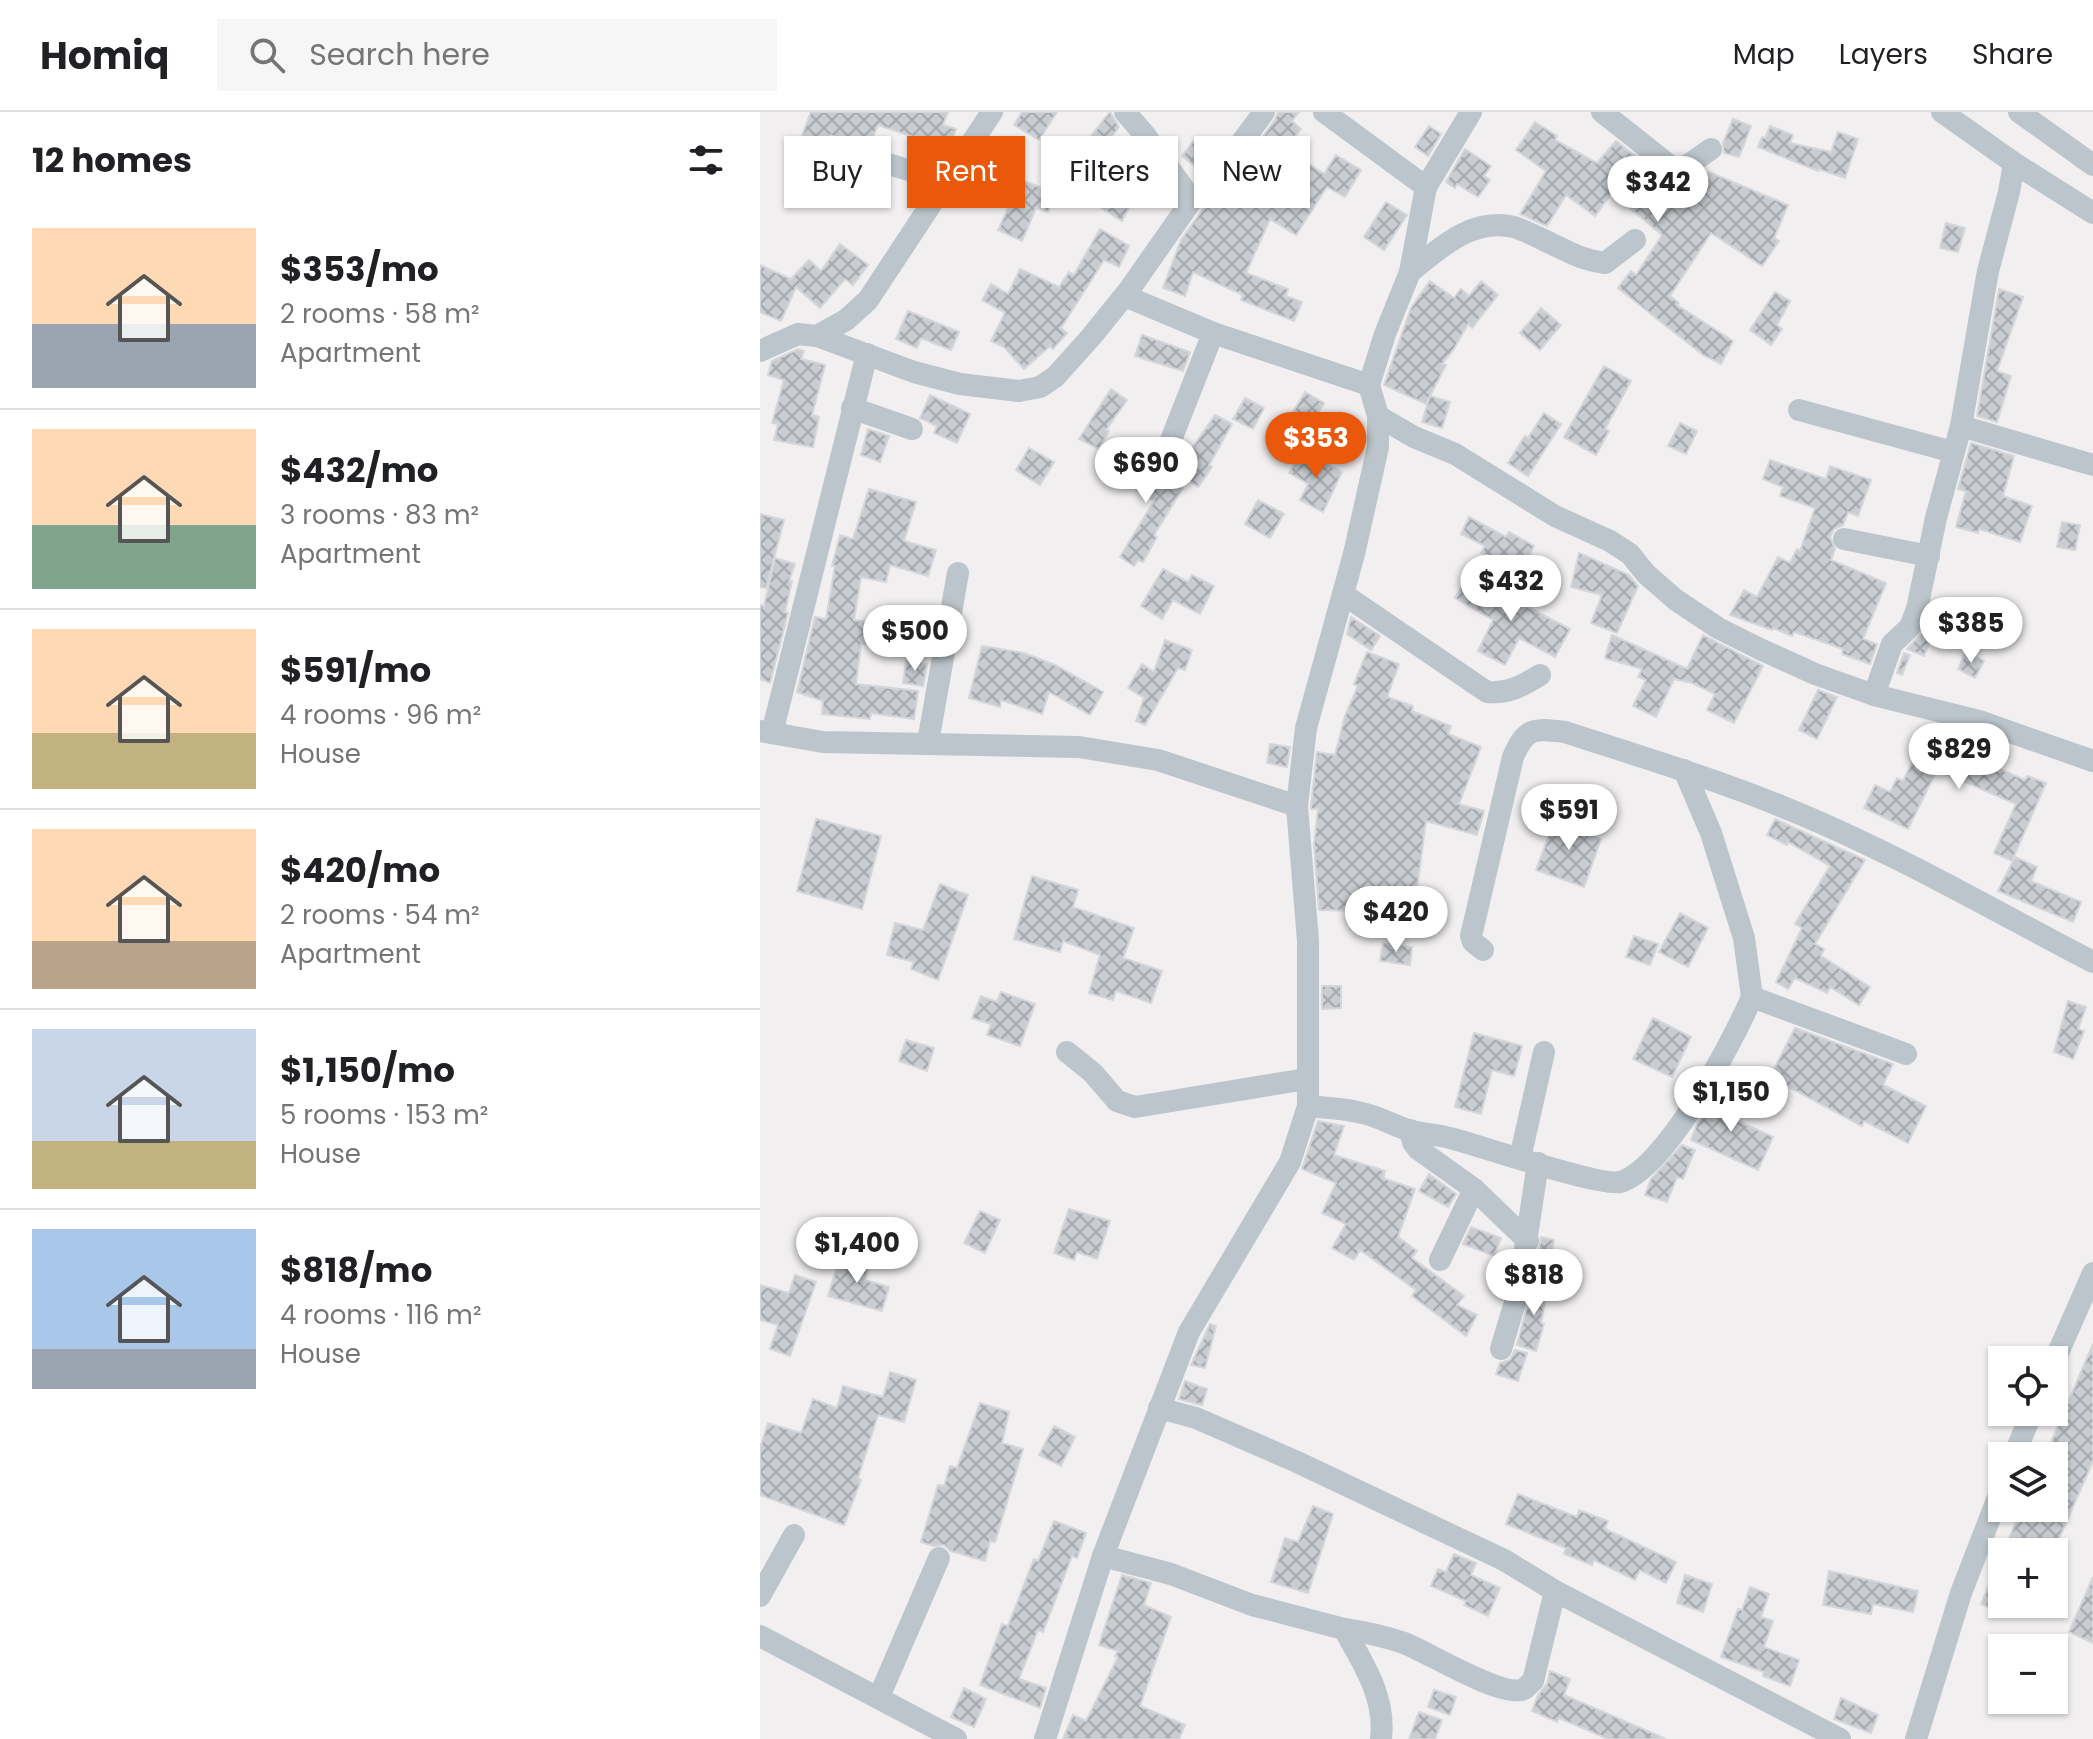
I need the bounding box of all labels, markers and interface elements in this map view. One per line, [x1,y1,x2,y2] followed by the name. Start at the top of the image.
[217,19,777,91] search box
[40,29,169,82] text: Homiq
[245,33,289,77] icon: search
[309,33,490,76] text: Search here
[1733,35,1795,74] text: Map
[1839,35,1928,74] text: Layers
[1972,35,2053,74] text: Share
[32,136,192,184] text: 12 homes
[784,136,891,208] chip: Buy
[907,136,1025,208] chip: Rent
[1041,136,1178,208] chip: Filters
[1194,136,1310,208] chip: New
[684,138,728,182] icon: filters
[1611,156,1705,224] pin: $342
[1625,164,1691,200] text: $342
[280,245,439,293] text: $353/mo
[96,260,192,356] icon: home
[280,296,480,332] text: 2 rooms · 58 m²
[280,335,421,371] text: Apartment
[1269,412,1363,480] pin: $353
[1283,420,1349,456] text: $353
[1099,437,1193,505] pin: $690
[1113,445,1179,481] text: $690
[280,446,438,494] text: $432/mo
[96,461,192,557] icon: home
[280,497,479,533] text: 3 rooms · 83 m²
[280,536,421,572] text: Apartment
[1464,555,1558,623] pin: $432
[1478,563,1544,599] text: $432
[1924,597,2018,665] pin: $385
[868,605,962,673] pin: $500
[1938,605,2004,641] text: $385
[881,613,949,649] text: $500
[280,646,431,694] text: $591/mo
[96,661,192,757] icon: home
[280,697,481,733] text: 4 rooms · 96 m²
[1912,723,2006,791] pin: $829
[1927,731,1991,767] text: $829
[280,736,361,772] text: House
[1522,784,1616,852] pin: $591
[1539,792,1599,828] text: $591
[280,846,440,894] text: $420/mo
[96,861,192,957] icon: home
[1349,886,1443,954] pin: $420
[1363,894,1429,930] text: $420
[280,897,480,933] text: 2 rooms · 54 m²
[280,936,421,972] text: Apartment
[280,1046,455,1094] text: $1,150/mo
[96,1061,192,1157] icon: home
[1666,1066,1796,1134] pin: $1,150
[1692,1074,1770,1110] text: $1,150
[280,1097,488,1133] text: 5 rooms · 153 m²
[280,1136,361,1172] text: House
[792,1217,922,1285] pin: $1,400
[814,1225,900,1261] text: $1,400
[280,1246,432,1294] text: $818/mo
[1487,1249,1581,1317] pin: $818
[1504,1257,1564,1293] text: $818
[96,1261,192,1357] icon: home
[280,1297,481,1333] text: 4 rooms · 116 m²
[280,1336,361,1372] text: House
[1988,1346,2068,1714] map controls
[1988,1346,2068,1426] button: locate
[1988,1442,2068,1522] button: layers
[1988,1538,2068,1618] button: +
[1988,1634,2068,1714] button: −

